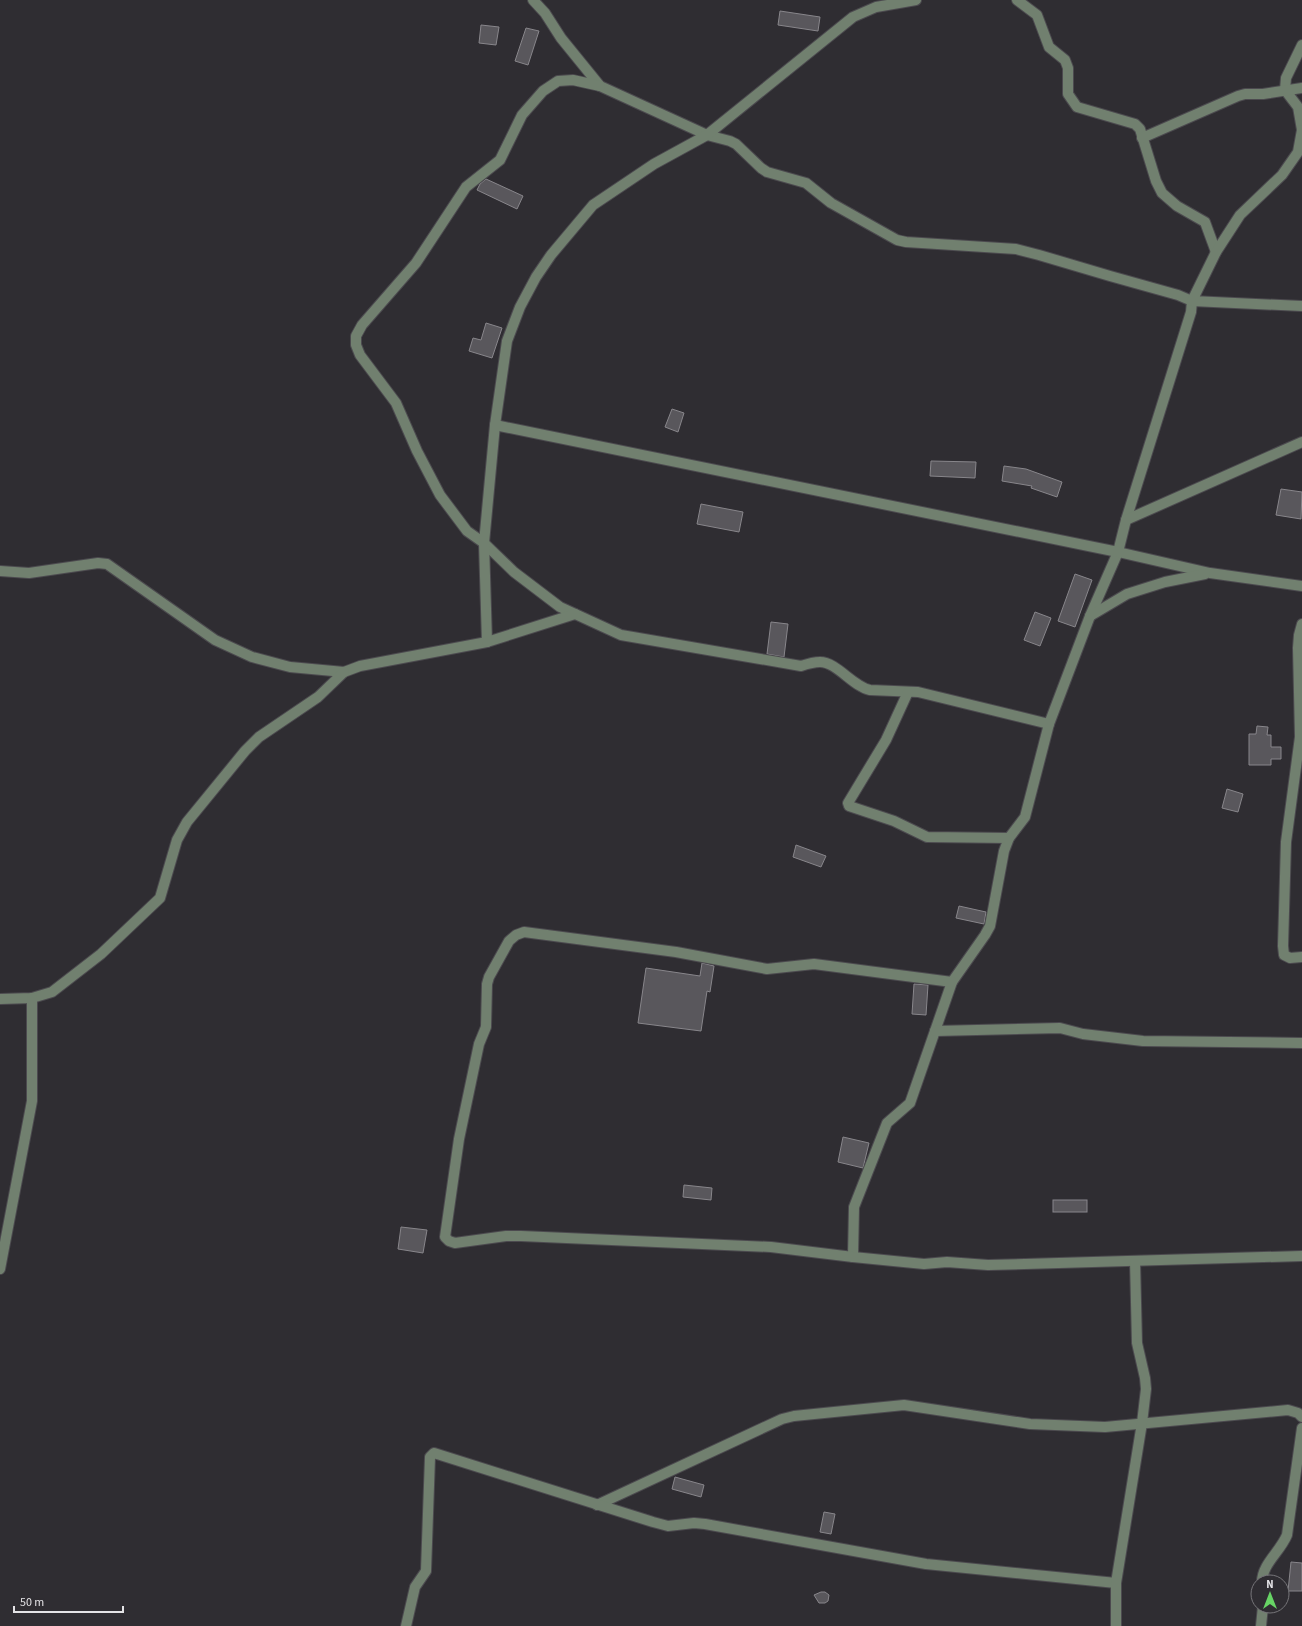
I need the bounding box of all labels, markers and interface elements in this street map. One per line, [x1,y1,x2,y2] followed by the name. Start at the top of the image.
[1250,1574,1290,1614] north arrow
[1266,1577,1274,1592] text: N
[14,1588,123,1614] scale bar
[20,1594,44,1611] text: 50 m

